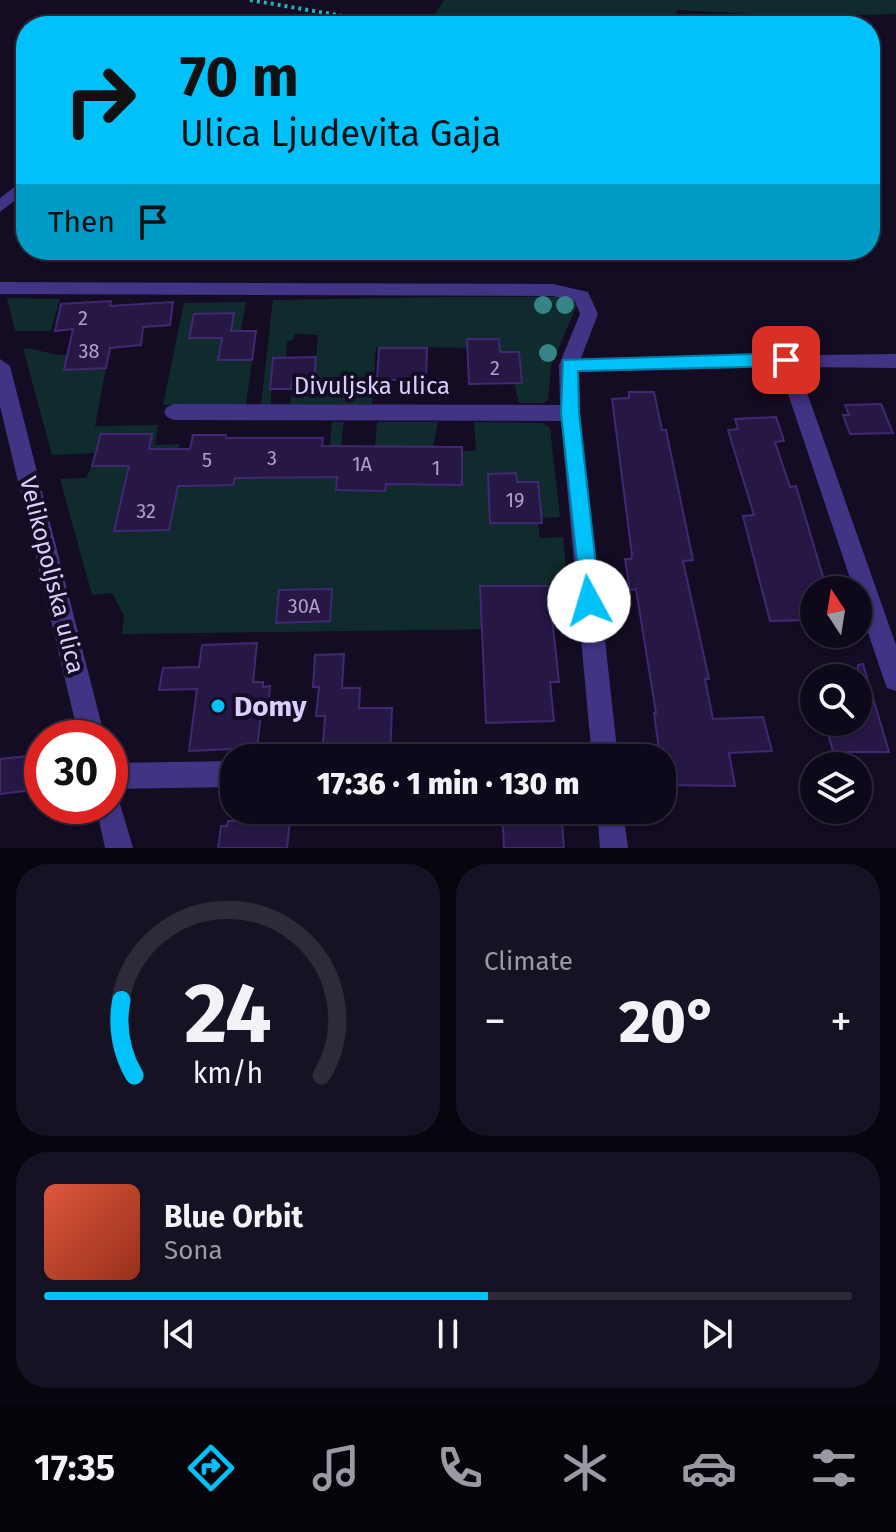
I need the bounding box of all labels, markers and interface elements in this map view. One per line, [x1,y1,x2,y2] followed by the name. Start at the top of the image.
[180,44,299,111] text: 70 m
[48,48,152,152] icon: right
[180,112,501,156] text: Ulica Ljudevita Gaja
[131,200,175,244] icon: arrive
[48,204,115,240] text: Then
[78,306,88,330] house number: 2
[752,326,820,394] pin
[764,338,808,382] icon: arrive
[79,339,100,363] house number: 38
[490,356,500,380] house number: 2
[294,372,450,400] street label: Divuljska ulica
[267,446,277,470] house number: 3
[202,448,212,472] house number: 5
[352,452,373,476] house number: 1A
[432,456,440,480] house number: 1
[14,473,90,677] street label: Velikopoljska ulica
[505,488,525,512] house number: 19
[136,499,156,523] house number: 32
[547,559,631,643] position arrow
[800,576,872,648] north arrow
[800,576,872,824] map controls
[288,594,321,618] house number: 30A
[800,664,872,736] button: search
[234,690,307,723] place label: Domy
[209,697,227,715] marker: Domy
[24,720,128,824] speed limit sign: 30
[800,752,872,824] button: layers
[317,766,579,802] text: 17:36 · 1 min · 130 m
[484,946,573,977] text: Climate
[184,964,272,1064] text: 24
[619,986,717,1058] text: 20°
[484,995,506,1048] text: −
[830,995,852,1048] text: +
[193,1056,263,1091] text: km/h
[164,1199,303,1235] text: Blue Orbit
[164,1235,223,1266] text: Sona
[157,1312,201,1356] icon: previous
[426,1312,470,1356] icon: pause
[695,1312,739,1356] icon: next
[183,1440,239,1496] icon: directions
[308,1440,364,1496] icon: music
[432,1440,488,1496] icon: phone
[557,1440,613,1496] icon: climate
[681,1440,737,1496] icon: car
[806,1440,862,1496] icon: filters
[34,1446,115,1490] text: 17:35

